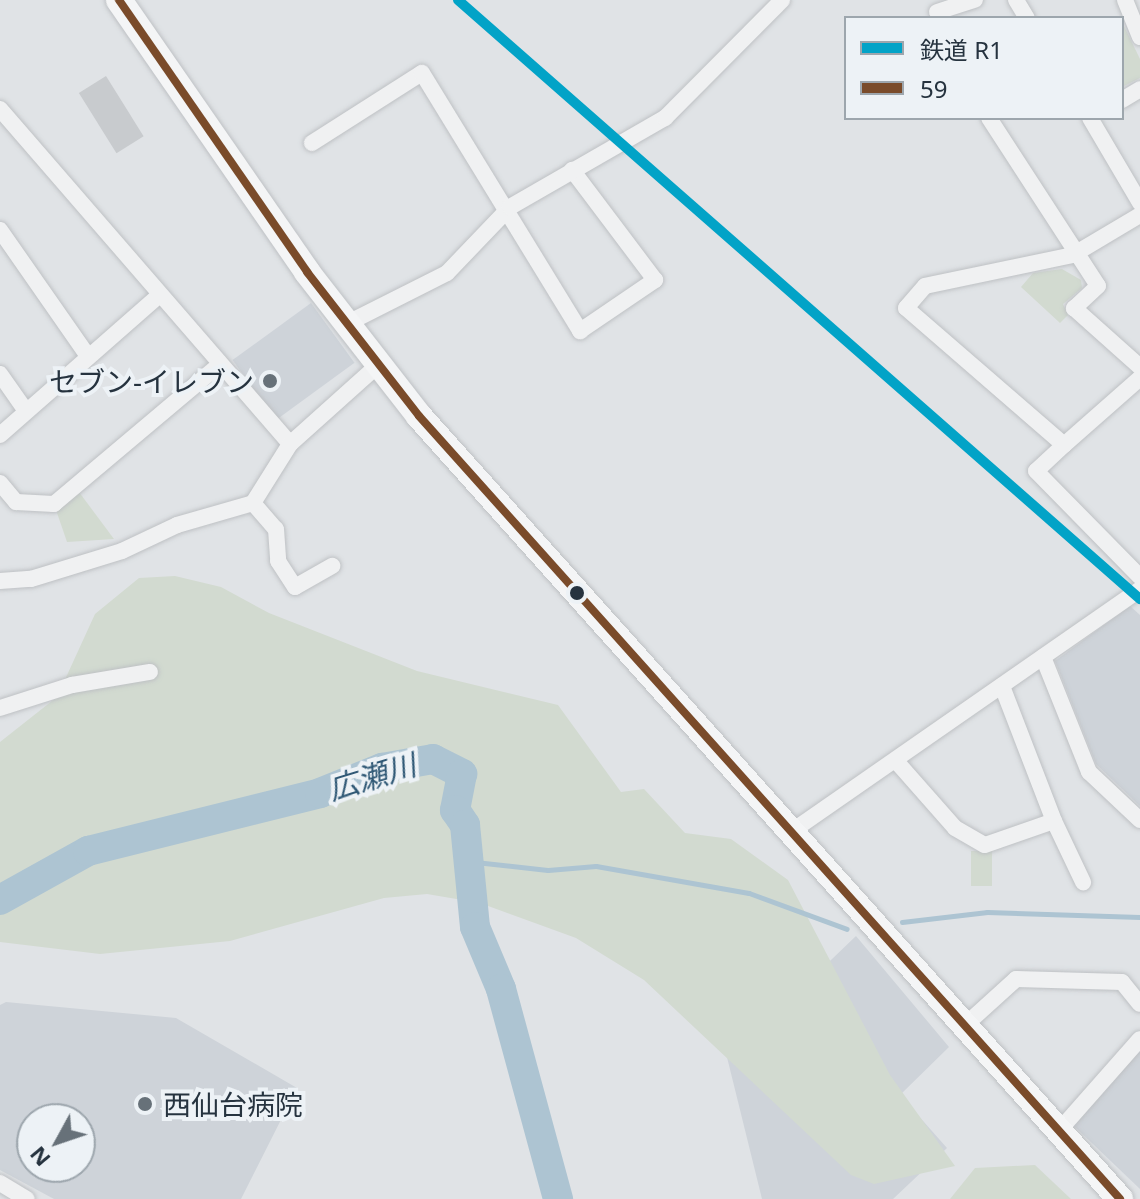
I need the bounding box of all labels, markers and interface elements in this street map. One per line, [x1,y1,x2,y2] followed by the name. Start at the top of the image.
[844,16,1124,120] legend
[920,33,1003,66] text: 鉄道 R1
[920,72,947,105] text: 59
[49,364,254,398] place label: セブン-イレブン
[261,372,279,390] marker: セブン-イレブン
[569,585,585,601] unlabelled marker
[324,747,420,807] water label: 広瀬川
[163,1087,303,1121] place label: 西仙台病院
[134,1093,156,1115] marker: 西仙台病院
[16,1103,96,1183] north arrow
[22,1141,56,1174] text: N

